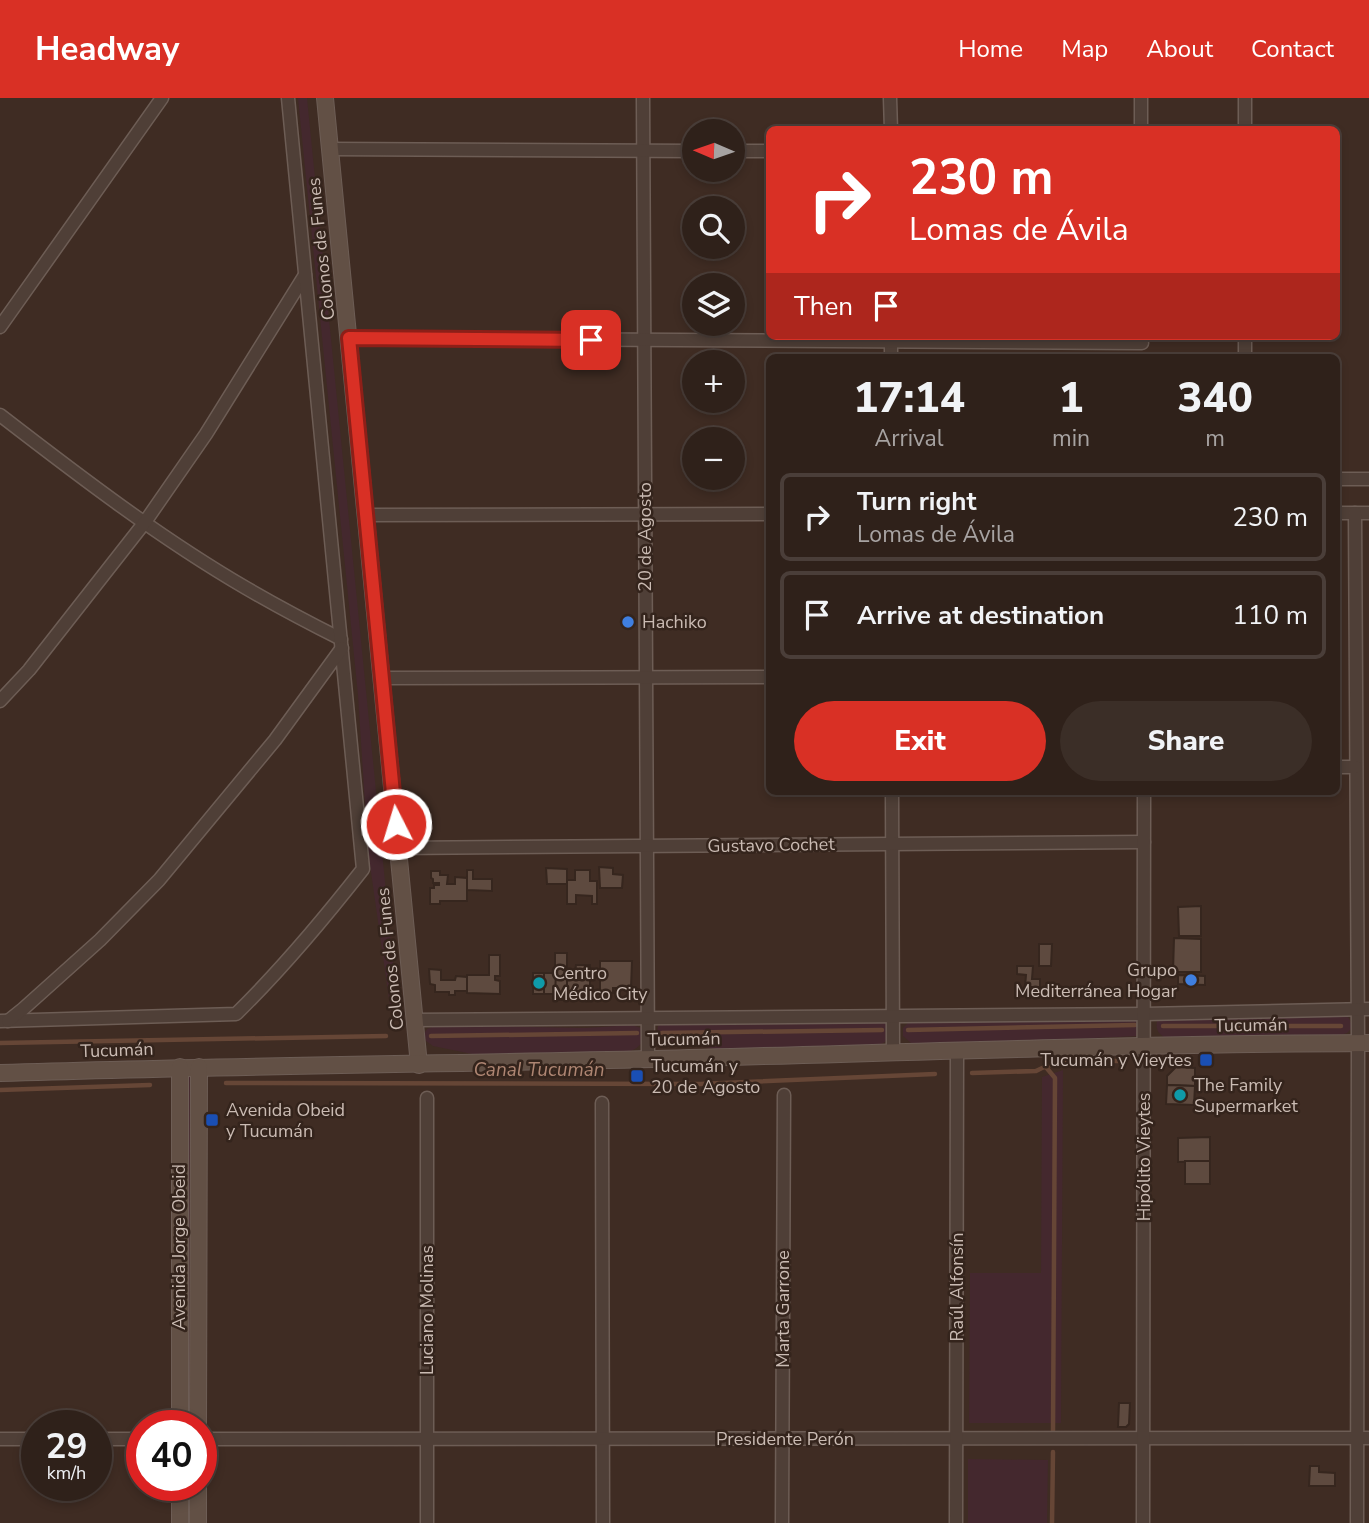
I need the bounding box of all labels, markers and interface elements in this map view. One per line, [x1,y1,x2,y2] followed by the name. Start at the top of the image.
[35,27,179,72] text: Headway
[958,33,1023,65] text: Home
[1061,33,1108,65] text: Map
[1146,33,1213,65] text: About
[1251,33,1334,65] text: Contact
[682,119,746,182] north arrow
[682,119,745,490] map controls
[909,144,1053,211] text: 230 m
[794,154,885,245] icon: right
[302,177,340,321] street label: Colonos de Funes
[682,196,745,259] button: search
[909,208,1129,251] text: Lomas de Ávila
[682,273,745,336] button: layers
[867,287,905,325] icon: arrive
[794,289,853,324] text: Then
[561,310,621,370] pin
[572,321,610,359] icon: arrive
[682,350,745,413] button: +
[853,370,965,427] text: 17:14
[1058,370,1084,427] text: 1
[1177,370,1253,427] text: 340
[874,423,944,454] text: Arrival
[1052,423,1090,454] text: min
[1205,423,1225,454] text: m
[682,427,745,490] button: −
[633,482,657,592] street label: 20 de Agosto
[857,484,976,519] text: Turn right
[798,498,836,536] icon: right
[1232,500,1308,535] text: 230 m
[857,519,1015,550] text: Lomas de Ávila
[798,596,836,634] icon: arrive
[857,598,1104,633] text: Arrive at destination
[1232,598,1308,633] text: 110 m
[642,610,707,634] place label: Hachiko
[620,614,636,630] marker: Hachiko
[794,701,1046,781] button: Exit
[1060,701,1312,781] button: Share
[359,787,433,861] position arrow
[707,832,835,858] street label: Gustavo Cochet
[371,887,409,1031] street label: Colonos de Funes
[1015,958,1178,1003] place label: Grupo Mediterránea Hogar
[553,961,648,1006] place label: Centro Médico City
[1183,972,1199,988] marker: Grupo Mediterránea Hogar
[531,975,547,991] marker: Centro Médico City
[1214,1012,1288,1038] street label: Tucumán
[647,1026,721,1052] street label: Tucumán
[80,1037,154,1063] street label: Tucumán
[1040,1048,1192,1072] place label: Tucumán y Vieytes
[1198,1052,1214,1068] marker: Tucumán y Vieytes
[651,1054,760,1099] place label: Tucumán y 20 de Agosto
[473,1057,605,1083] water label: Canal Tucumán
[629,1068,645,1084] marker: Tucumán y 20 de Agosto
[1194,1073,1298,1118] place label: The Family Supermarket
[1172,1087,1188,1103] marker: The Family Supermarket
[1132,1093,1156,1221] street label: Hipólito Vieytes
[226,1098,345,1143] place label: Avenida Obeid y Tucumán
[204,1112,220,1128] marker: Avenida Obeid y Tucumán
[167,1164,191,1330] street label: Avenida Jorge Obeid
[945,1233,969,1341] street label: Raúl Alfonsín
[415,1245,439,1375] street label: Luciano Molinas
[771,1250,795,1368] street label: Marta Garrone
[126,1410,217,1501] speed limit sign: 40
[45,1423,88,1470] text: 29
[716,1427,854,1451] street label: Presidente Perón
[47,1461,86,1485] text: km/h

